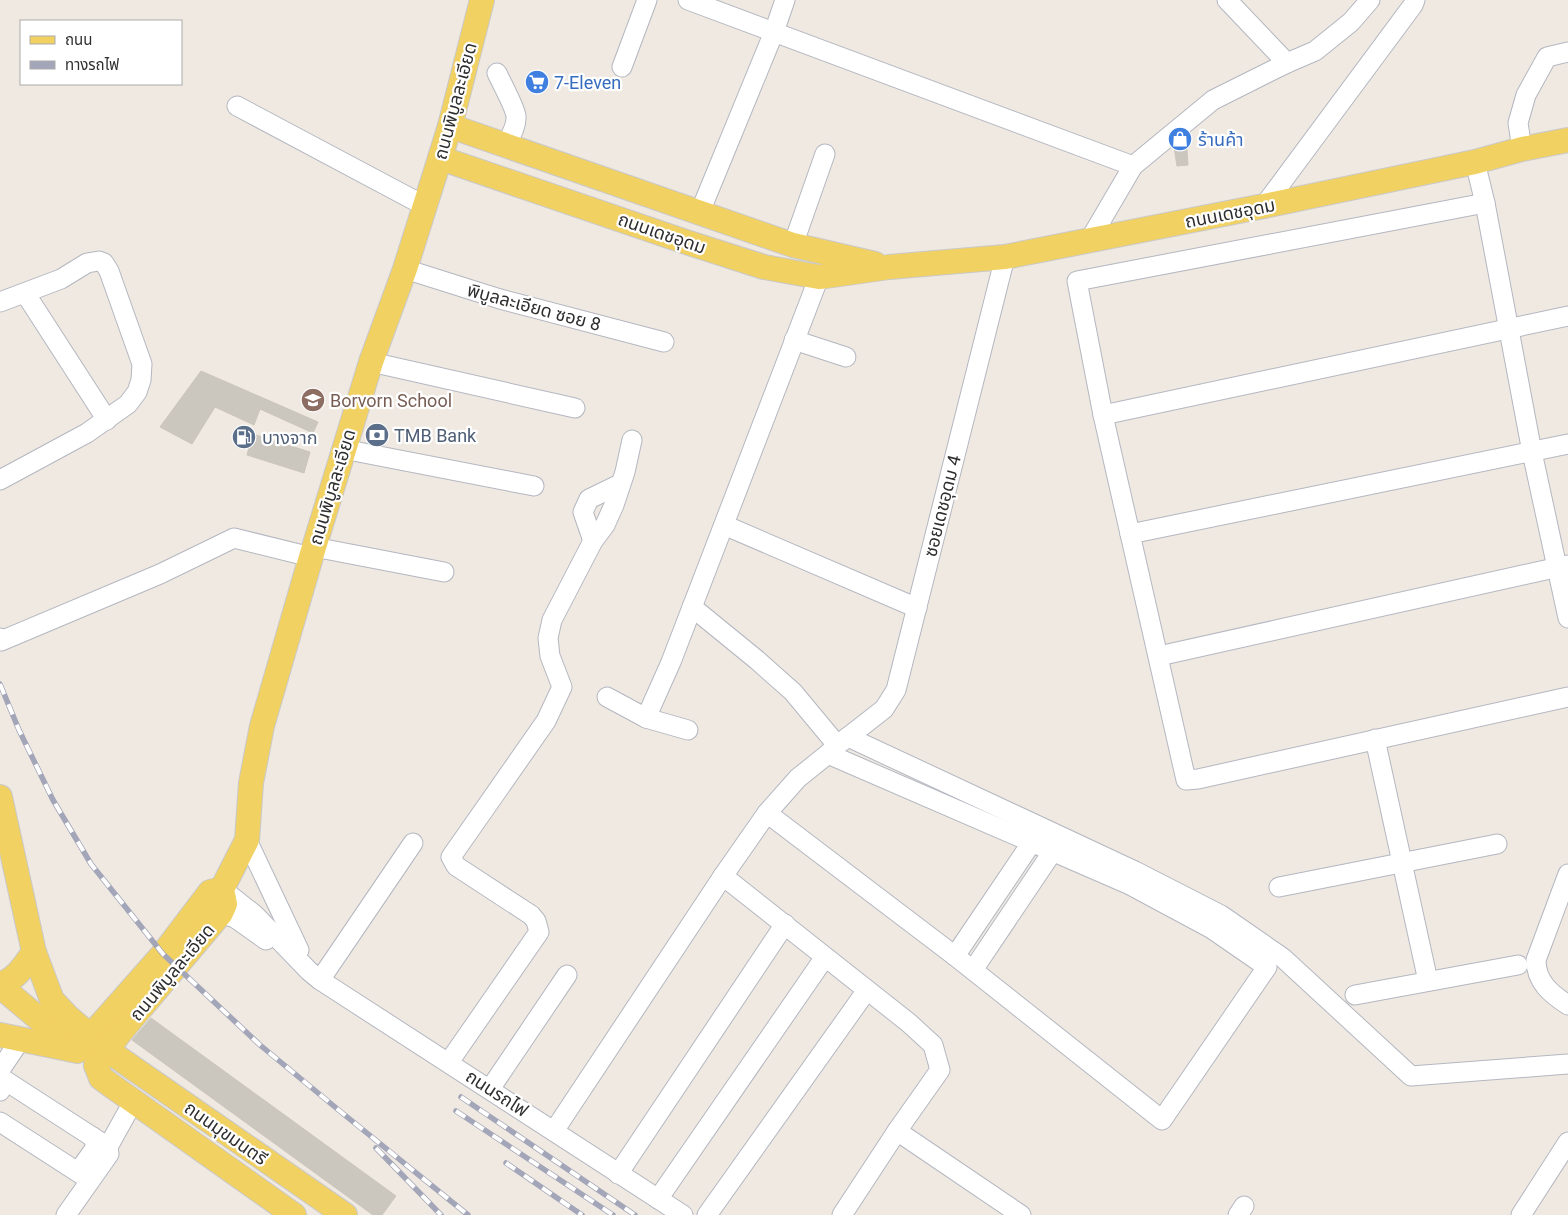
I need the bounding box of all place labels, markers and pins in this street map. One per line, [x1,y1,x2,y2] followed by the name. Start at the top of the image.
[524,69,550,95] supermarket icon: 7-Eleven
[554,72,621,93] place label: 7-Eleven
[1167,126,1193,152] shop icon: ร้านค้า
[1198,129,1244,150] place label: ร้านค้า
[300,387,326,413] school or university icon: Borvorn School
[330,390,452,411] place label: Borvorn School
[364,422,390,448] bank icon: TMB Bank
[231,424,257,450] fuel station icon: บางจาก
[394,425,477,446] place label: TMB Bank
[262,427,318,448] place label: บางจาก

